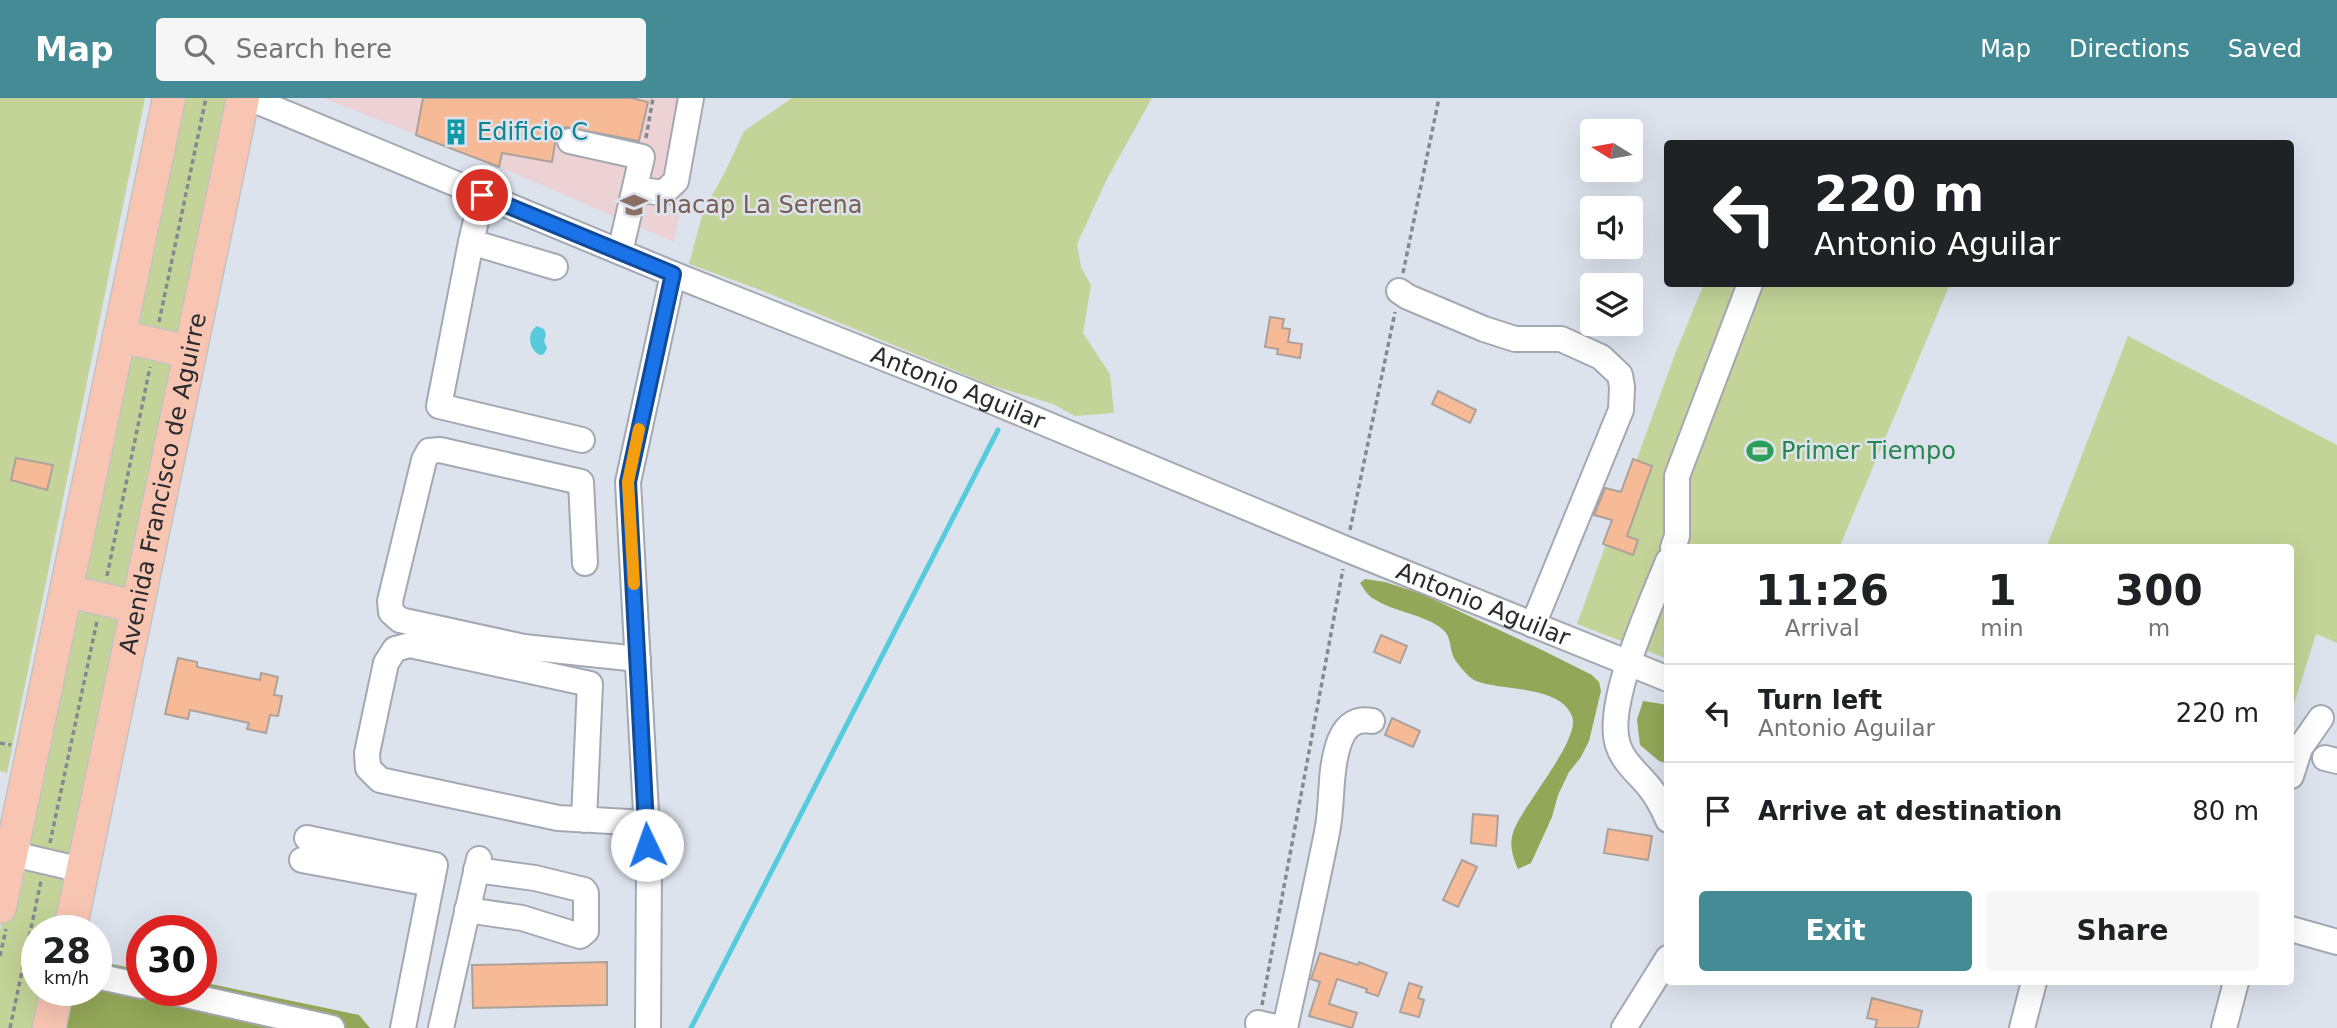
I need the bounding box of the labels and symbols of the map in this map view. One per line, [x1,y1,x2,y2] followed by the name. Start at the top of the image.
[441,117,471,147] building icon: Edificio C
[477,118,588,146] place label: Edificio C
[1580,119,1643,182] north arrow
[452,165,512,225] pin
[619,190,649,220] school or university icon: Inacap La Serena
[655,191,863,219] place label: Inacap La Serena
[114,310,212,657] street label: Avenida Francisco de Aguirre
[867,340,1049,436] street label: Antonio Aguilar
[1745,436,1775,466] sports icon: Primer Tiempo
[1781,437,1956,465] place label: Primer Tiempo
[1392,557,1574,652] street label: Antonio Aguilar
[610,808,684,882] position arrow
[126,915,217,1006] speed limit sign: 30

